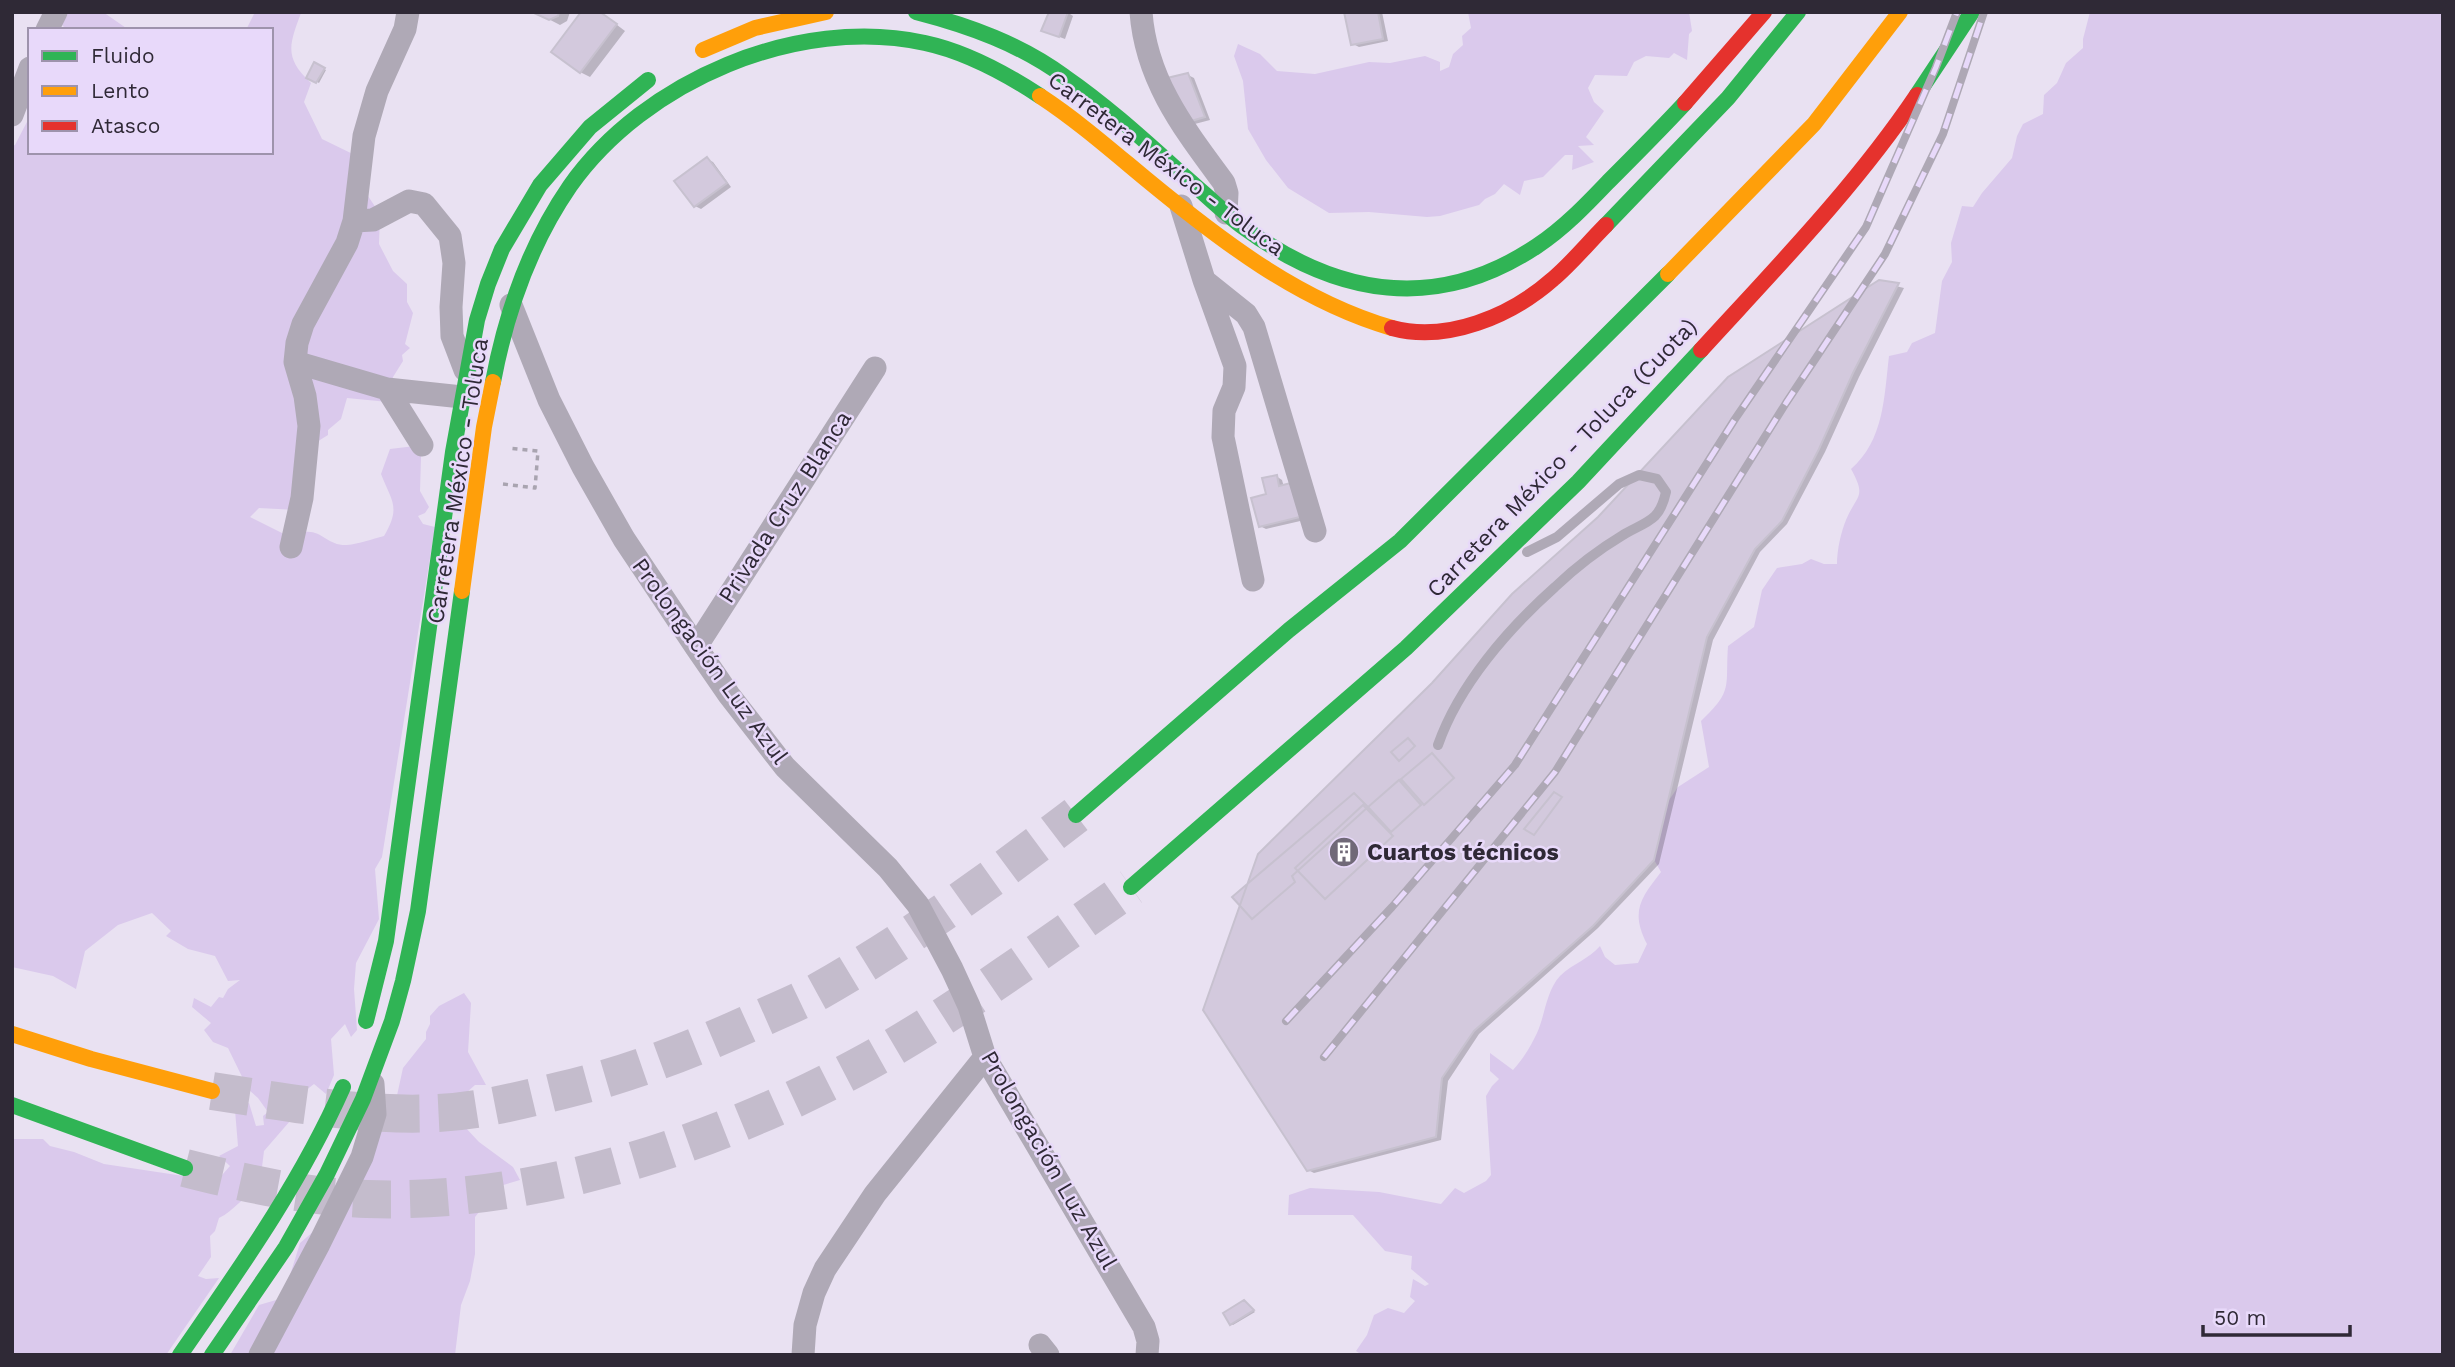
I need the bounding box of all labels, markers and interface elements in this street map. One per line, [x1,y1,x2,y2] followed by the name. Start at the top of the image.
[28,28,273,154] legend
[91,43,155,68] text: Fluido
[1043,66,1289,262] street label: Carretera México - Toluca
[91,78,150,103] text: Lento
[91,113,160,138] text: Atasco
[1421,313,1703,603] street label: Carretera México - Toluca (Cuota)
[422,336,494,626] street label: Carretera México - Toluca
[713,406,857,608] street label: Privada Cruz Blanca
[626,553,794,769] street label: Prolongación Luz Azul
[1327,835,1361,869] building icon: Cuartos técnicos
[1367,839,1559,866] place label: Cuartos técnicos
[975,1046,1123,1274] street label: Prolongación Luz Azul
[2203,1294,2350,1338] scale bar
[2214,1305,2266,1330] text: 50 m

